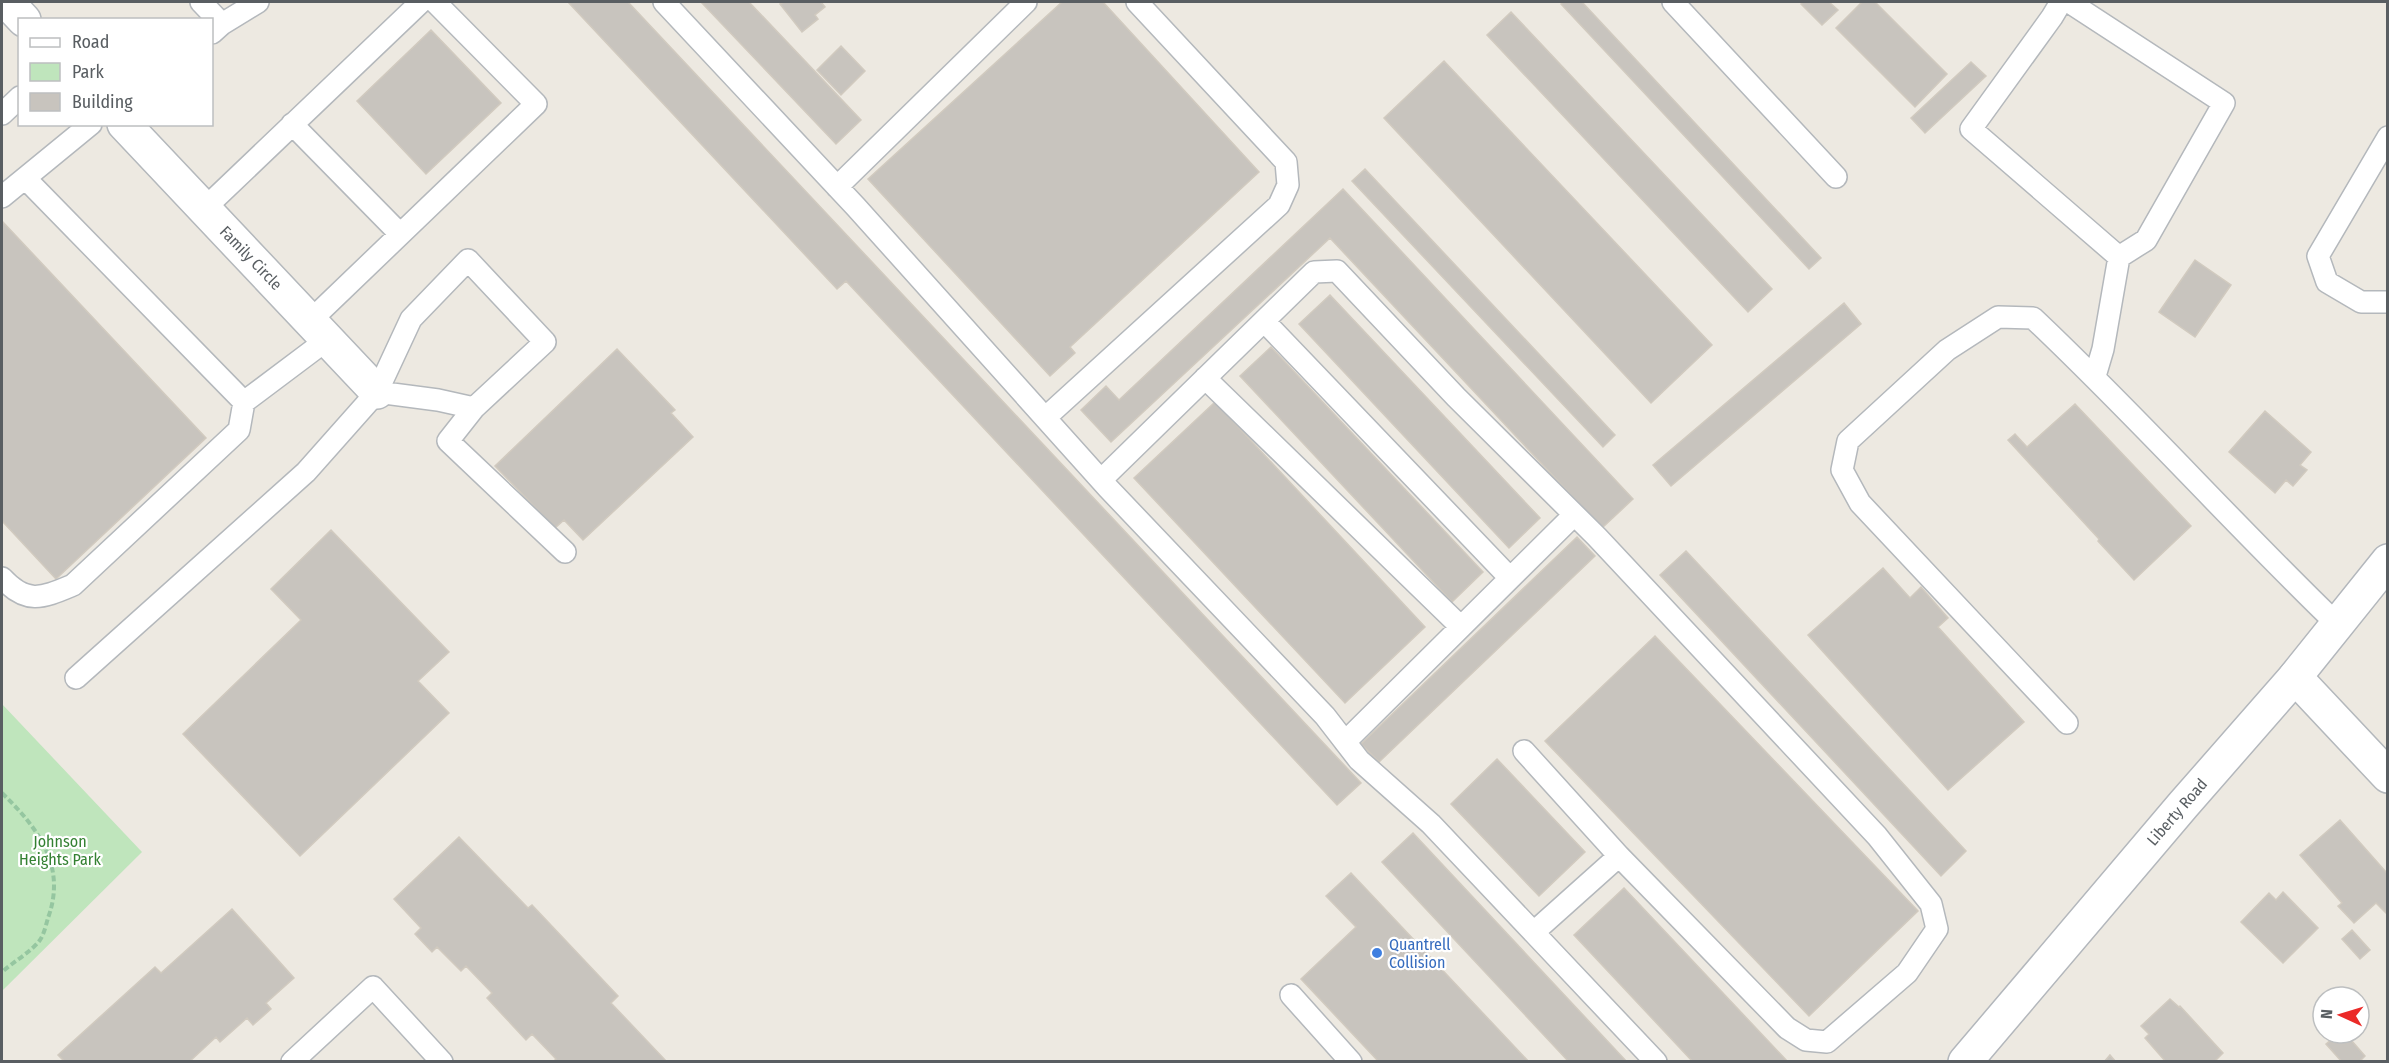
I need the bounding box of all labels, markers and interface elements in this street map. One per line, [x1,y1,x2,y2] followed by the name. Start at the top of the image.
[18,18,213,126] legend
[72,31,109,53] text: Road
[72,61,105,83] text: Park
[72,91,133,113] text: Building
[216,222,286,294] street label: Family Circle
[2143,775,2211,849] street label: Liberty Road
[19,832,101,869] park label: Johnson Heights Park
[1389,935,1450,972] place label: Quantrell Collision
[1370,946,1384,960] marker: Quantrell Collision
[2311,985,2371,1045] north arrow
[2317,1009,2336,1019] text: N

